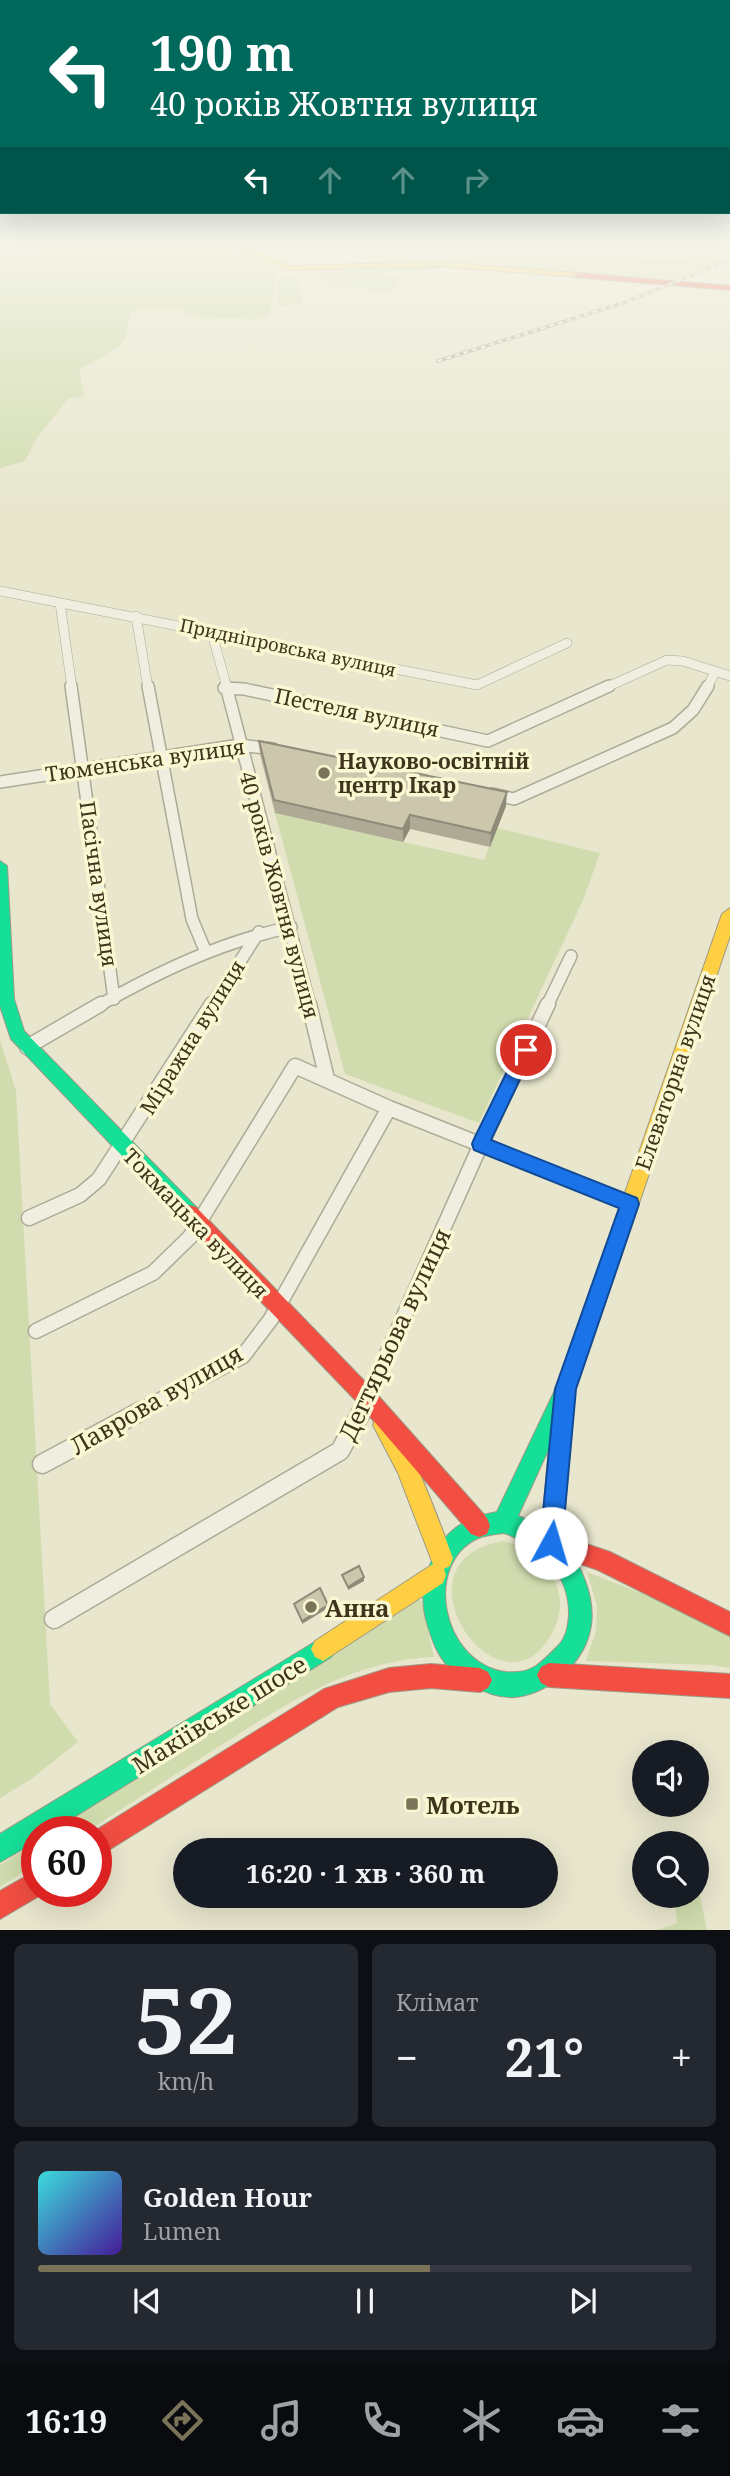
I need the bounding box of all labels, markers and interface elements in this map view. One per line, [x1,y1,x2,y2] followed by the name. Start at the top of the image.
[150,19,294,85] text: 190 m
[35,28,126,119] icon: left
[150,82,538,125] text: 40 років Жовтня вулиця
[238,161,276,199] icon: left
[311,161,349,199] icon: ahead
[384,161,422,199] icon: ahead
[457,161,495,199] icon: right
[178,612,398,682] street label: Придніпровська вулиця
[272,681,442,743] street label: Пестеля вулиця
[44,732,247,788] street label: Тюменська вулиця
[338,747,529,799] place label: Науково-освітній центр Ікар
[316,765,332,781] marker: Науково-освітній центр Ікар
[234,768,326,1022] street label: 40 років Жовтня вулиця
[73,799,125,969] street label: Пасічна вулиця
[133,954,251,1120] street label: Міражна вулиця
[628,970,722,1174] street label: Елеваторна вулиця
[496,1020,556,1080] pin
[507,1031,545,1069] icon: arrive
[117,1142,275,1304] street label: Токмацька вулиця
[330,1222,458,1446] street label: Дегтярьова вулиця
[64,1336,248,1462] street label: Лаврова вулиця
[514,1506,588,1580] position arrow
[325,1591,390,1624] place label: Анна
[303,1599,319,1615] marker: Анна
[126,1647,312,1781] street label: Макіївське шосе
[632,1740,709,1908] map controls
[632,1740,709,1817] button: sound
[426,1788,520,1821] place label: Мотель
[404,1796,420,1812] marker: Мотель
[21,1816,112,1907] speed limit sign: 60
[632,1831,709,1908] button: search
[246,1855,485,1891] text: 16:20 · 1 хв · 360 m
[135,1957,237,2081] text: 52
[396,1986,478,2018] text: Клімат
[505,2021,584,2092] text: 21°
[396,2031,418,2083] text: −
[671,2031,692,2083] text: +
[158,2065,214,2097] text: km/h
[143,2179,312,2215] text: Golden Hour
[143,2215,221,2247] text: Lumen
[128,2282,166,2320] icon: previous
[346,2282,384,2320] icon: pause
[564,2282,602,2320] icon: next
[158,2396,207,2445] icon: directions
[257,2396,306,2445] icon: music
[357,2396,406,2445] icon: phone
[457,2396,506,2445] icon: climate
[556,2396,605,2445] icon: car
[656,2396,705,2445] icon: filters
[25,2399,107,2442] text: 16:19

